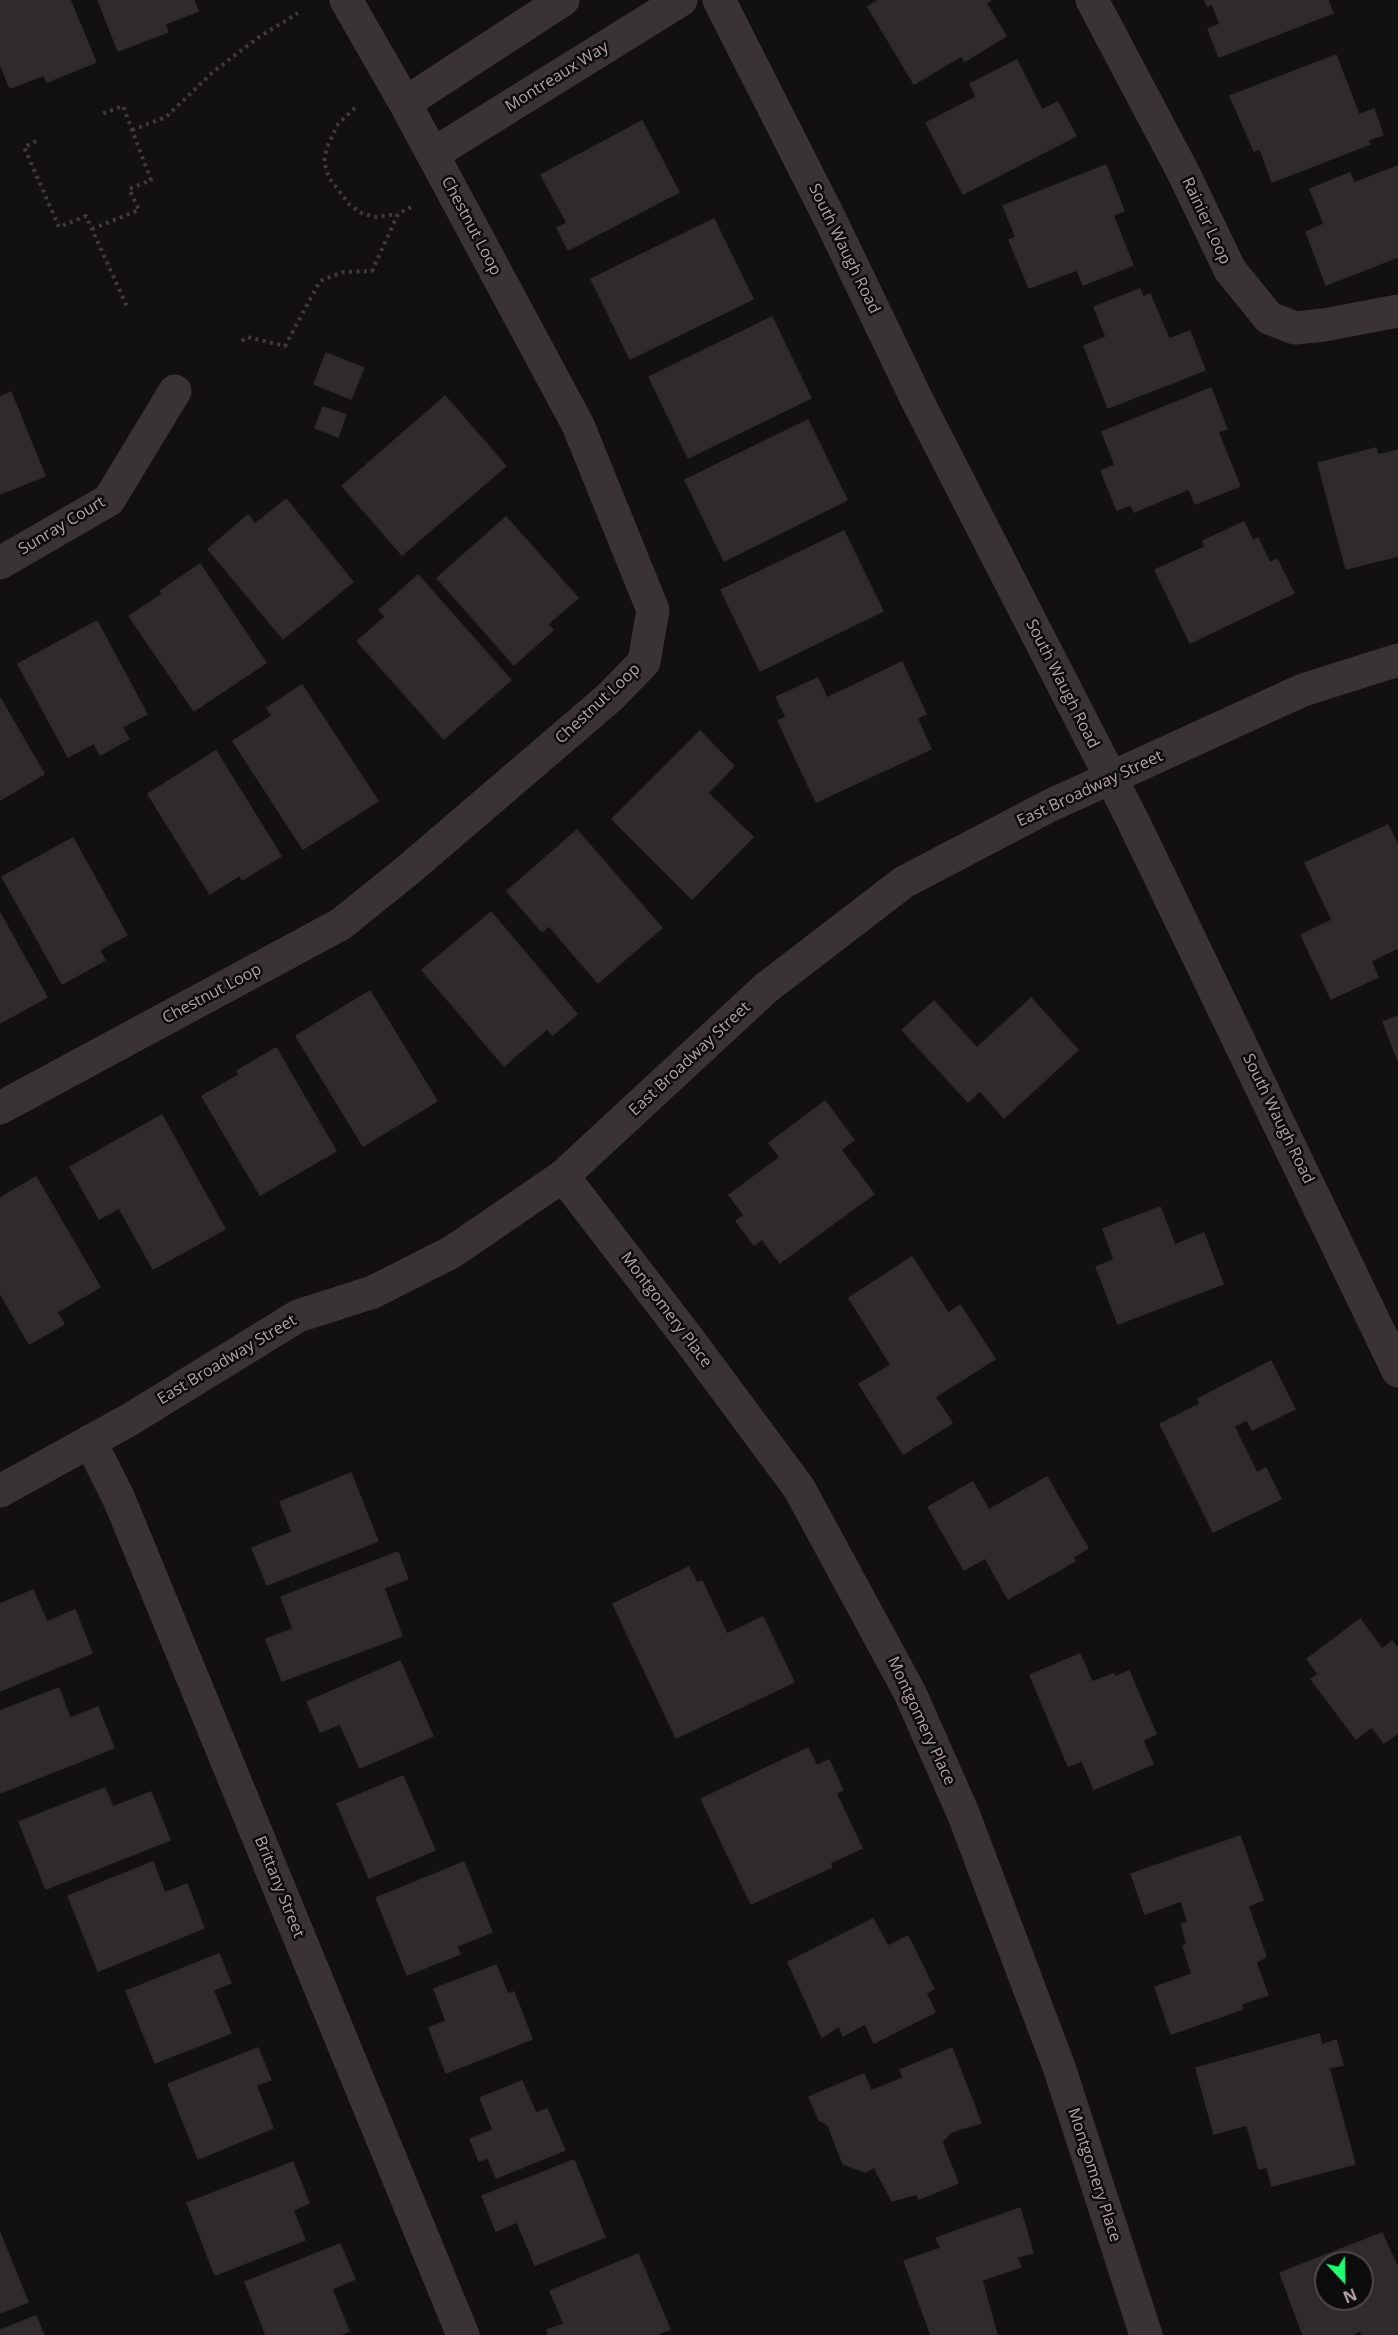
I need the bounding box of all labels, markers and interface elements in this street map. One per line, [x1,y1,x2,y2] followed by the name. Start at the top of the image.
[502,38,612,116] street label: Montreaux Way
[437,173,505,279] street label: Chestnut Loop
[1177,174,1235,268] street label: Rainier Loop
[804,181,884,317] street label: South Waugh Road
[15,493,109,559] street label: Sunray Court
[1021,616,1103,752] street label: South Waugh Road
[552,660,644,748] street label: Chestnut Loop
[1014,747,1166,831] street label: East Broadway Street
[159,960,265,1028] street label: Chestnut Loop
[625,998,755,1120] street label: East Broadway Street
[1238,1051,1318,1187] street label: South Waugh Road
[616,1248,716,1372] street label: Montgomery Place
[154,1311,300,1409] street label: East Broadway Street
[883,1654,959,1788] street label: Montgomery Place
[250,1833,308,1941] street label: Brittany Street
[1063,2106,1125,2244] street label: Montgomery Place
[1314,2251,1374,2311] north arrow
[1340,2283,1360,2308] text: N

